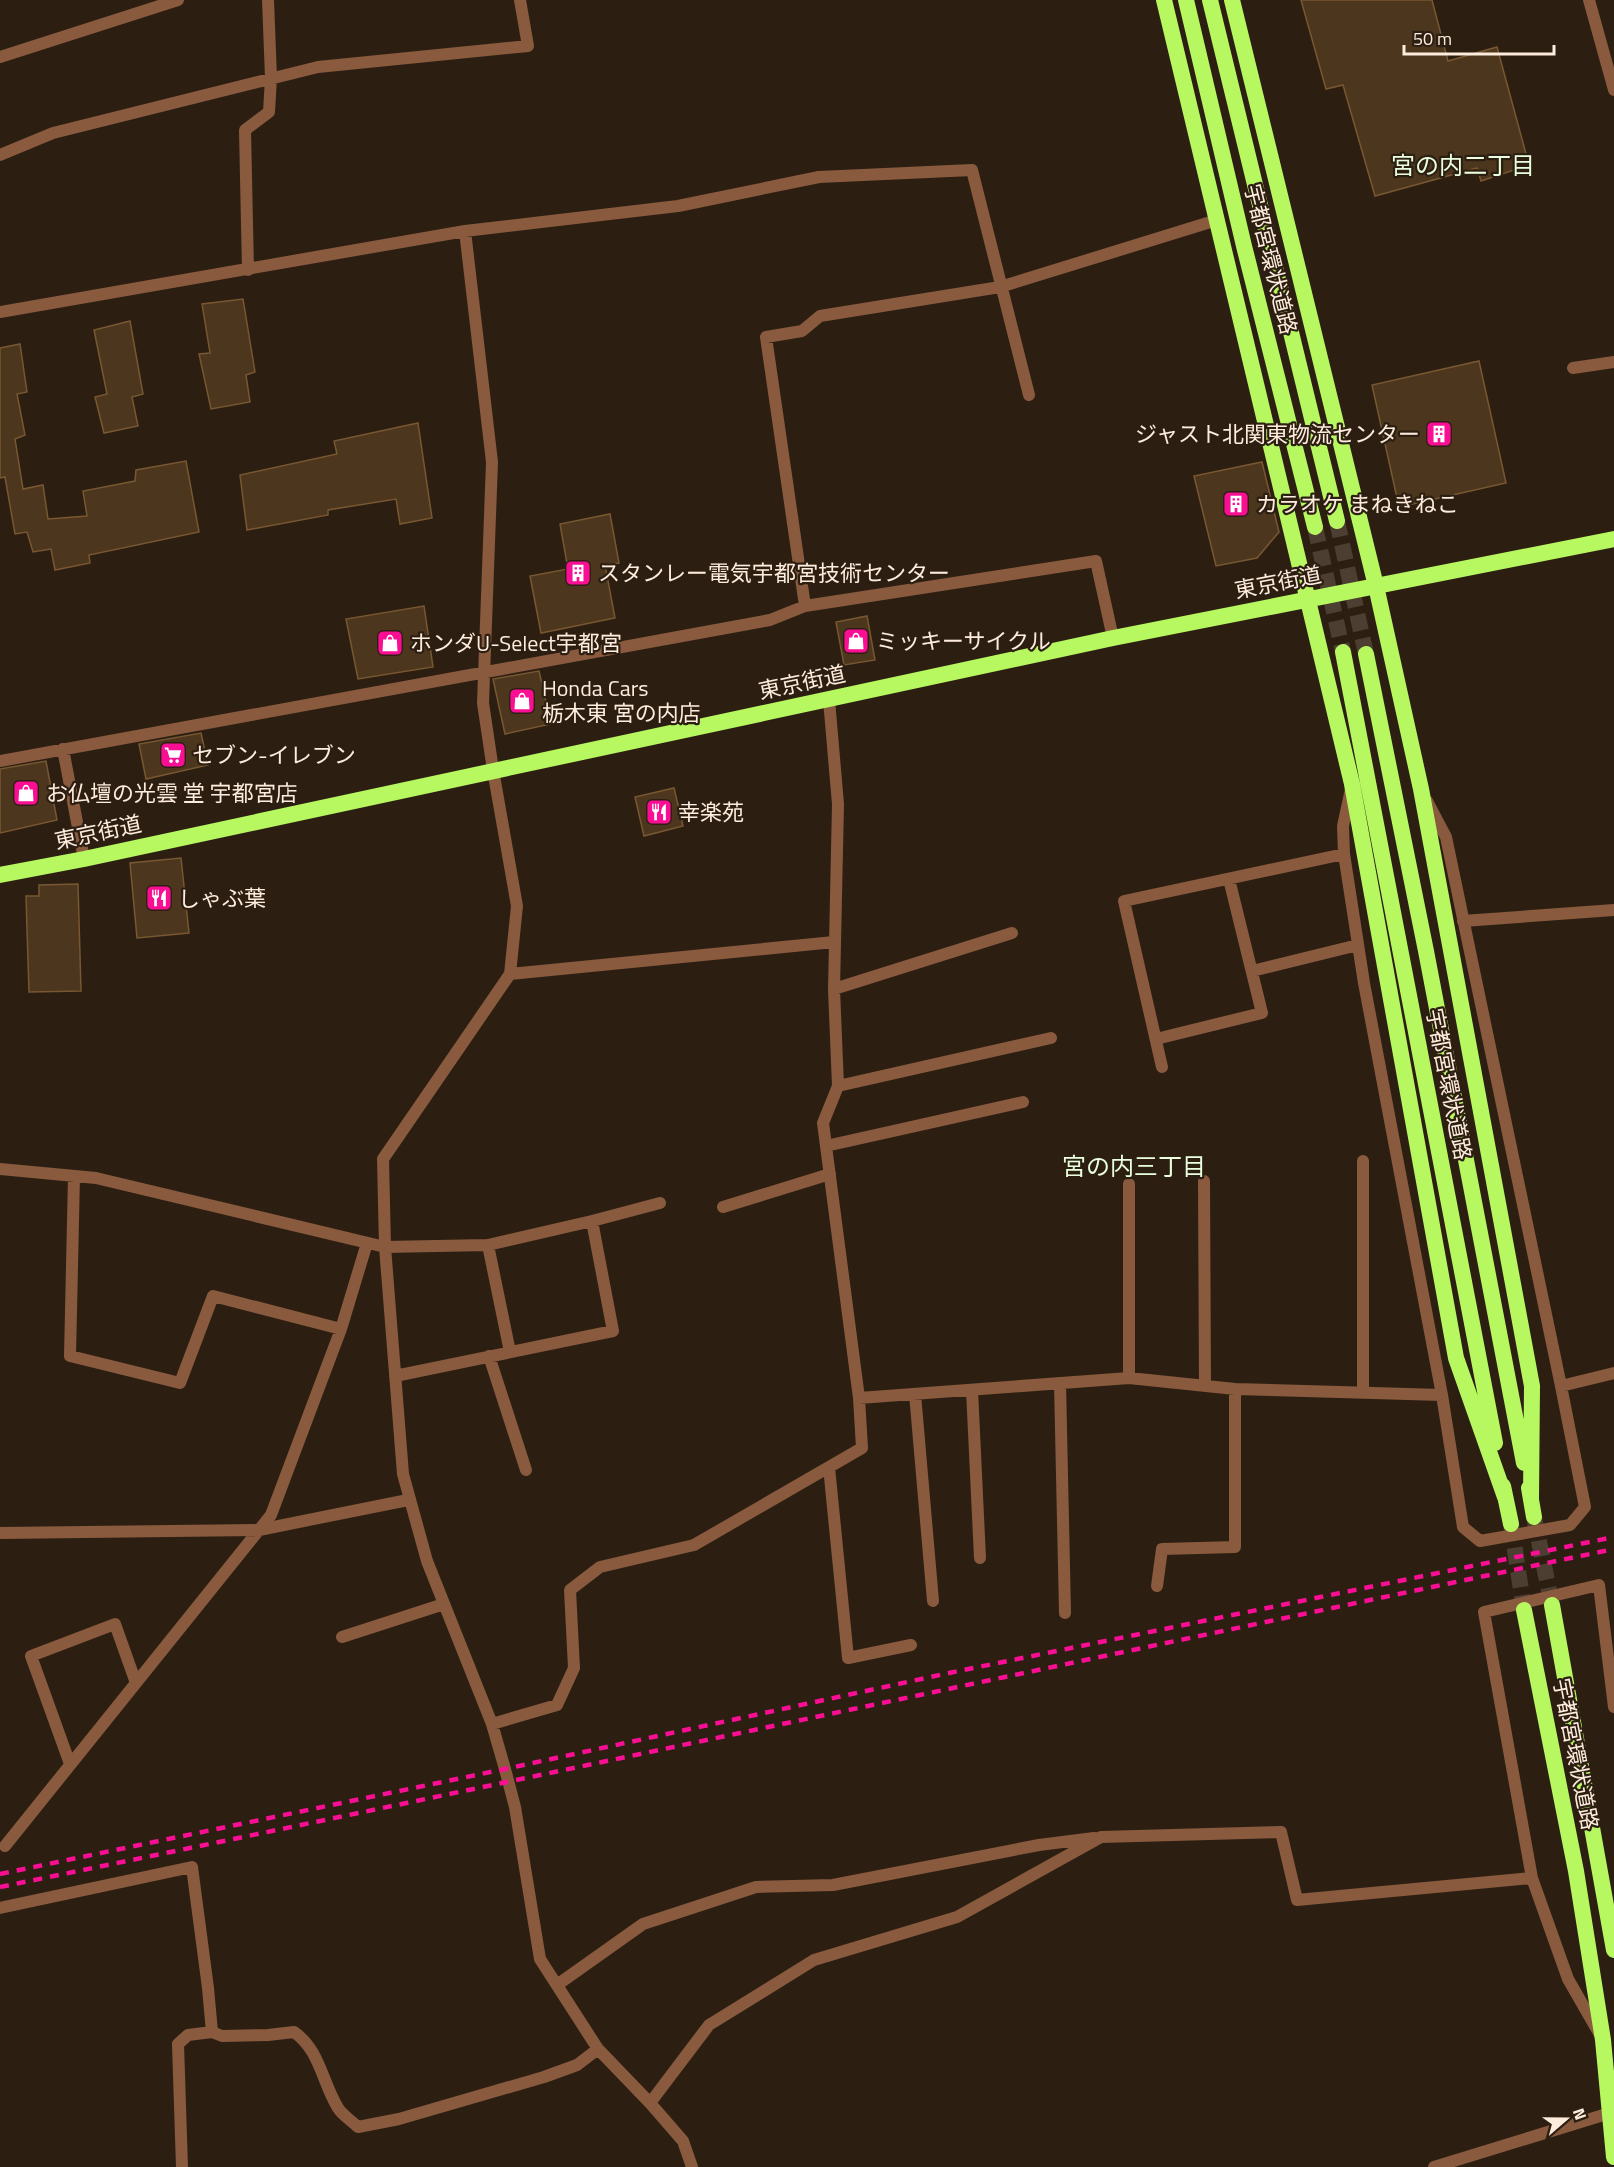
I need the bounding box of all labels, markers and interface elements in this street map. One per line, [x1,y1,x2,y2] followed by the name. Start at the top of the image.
[1404,18,1554,56] scale bar
[1413,25,1452,52] text: 50 m
[1391,147,1535,183] district label: 宮の内二丁目
[1236,180,1306,338] street label: 宇都宮環状道路
[1135,417,1420,451] place label: ジャスト北関東物流センター
[1424,419,1454,449] building icon: ジャスト北関東物流センター
[1256,487,1459,521] place label: カラオケ まねきねこ
[1221,489,1251,519] building icon: カラオケ まねきねこ
[598,556,950,590] place label: スタンレー電気宇都宮技術センター
[1232,557,1324,607] street label: 東京街道
[563,558,593,588] building icon: スタンレー電気宇都宮技術センター
[876,624,1050,658] place label: ミッキーサイクル
[410,626,622,660] place label: ホンダU-Select宇都宮
[841,626,871,656] shop icon: ミッキーサイクル
[375,628,405,658] shop icon: ホンダU-Select宇都宮
[755,656,849,708] street label: 東京街道
[542,671,701,730] place label: Honda Cars 栃木東 宮の内店
[507,686,537,716] shop icon: Honda Cars 栃木東 宮の内店
[192,738,356,772] place label: セブン-イレブン
[158,740,188,770] supermarket icon: セブン-イレブン
[46,776,298,810] place label: お仏壇の光雲 堂 宇都宮店
[11,778,41,808] shop icon: お仏壇の光雲 堂 宇都宮店
[678,795,744,829] place label: 幸楽苑
[644,797,674,827] restaurant icon: 幸楽苑
[51,806,145,858] street label: 東京街道
[178,881,266,915] place label: しゃぶ葉
[144,883,174,913] restaurant icon: しゃぶ葉
[1418,1005,1480,1163] street label: 宇都宮環状道路
[1062,1148,1206,1184] district label: 宮の内三丁目
[1545,1675,1607,1833] street label: 宇都宮環状道路
[1536,2089,1596,2149] north arrow
[1567,2105,1593,2123] text: N

